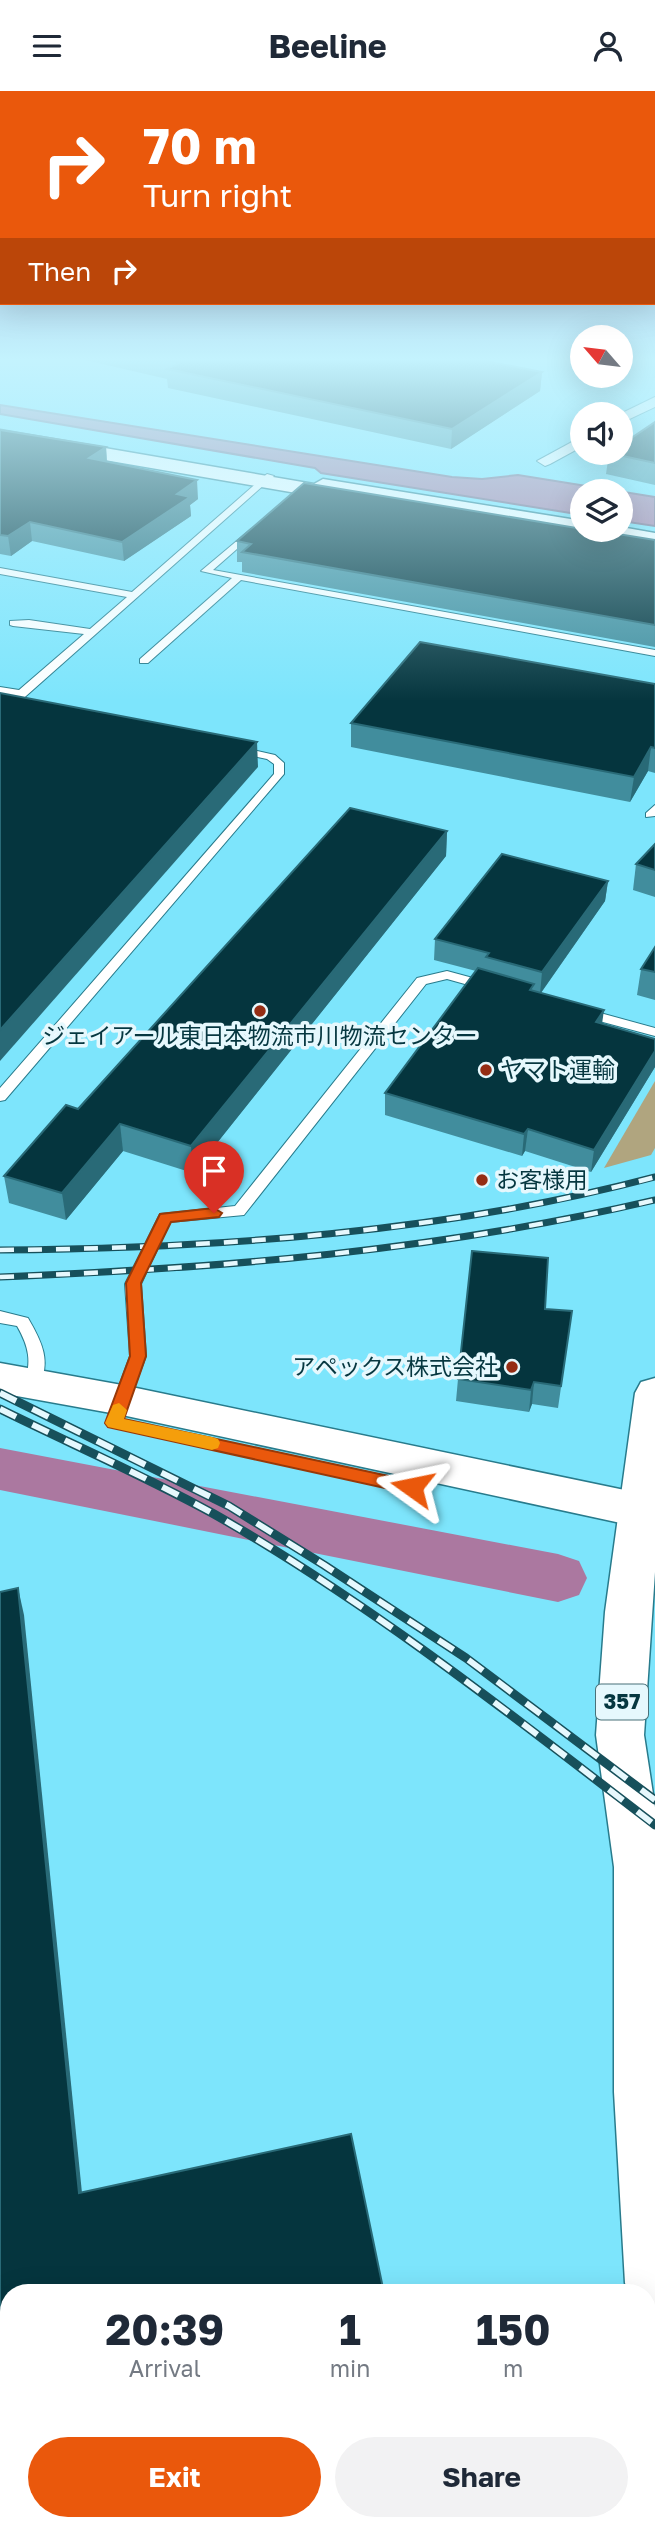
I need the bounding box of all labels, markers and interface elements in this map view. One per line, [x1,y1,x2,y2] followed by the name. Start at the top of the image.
[28,27,66,65] icon: menu
[268,27,387,65] text: Beeline
[589,27,627,65] icon: person
[143,116,257,175] text: 70 m
[28,119,119,210] icon: right
[143,176,292,214] text: Turn right
[105,252,143,290] icon: right
[28,256,91,287] text: Then
[570,325,634,389] north arrow
[570,325,633,542] map controls
[570,402,633,465] button: sound
[570,479,633,542] button: layers
[252,1003,268,1019] marker: ジェイアール東日本物流市川物流センター
[42,1021,478,1049] place label: ジェイアール東日本物流市川物流センター
[500,1055,615,1083] place label: ヤマト運輸
[478,1062,494,1078] marker: ヤマト運輸
[184,1141,244,1213] pin
[195,1152,233,1190] icon: arrive
[496,1165,588,1193] place label: お客様用
[474,1172,490,1188] marker: お客様用
[292,1352,498,1380] place label: アペックス株式会社
[504,1359,520,1375] marker: アペックス株式会社
[375,1450,449,1524] position arrow
[596,1685,648,1719] road number: 357
[106,2304,224,2354] text: 20:39
[339,2304,361,2354] text: 1
[476,2304,550,2354] text: 150
[129,2354,201,2382] text: Arrival
[330,2354,370,2382] text: min
[503,2354,523,2382] text: m
[28,2437,321,2517] button: Exit
[335,2437,628,2517] button: Share

